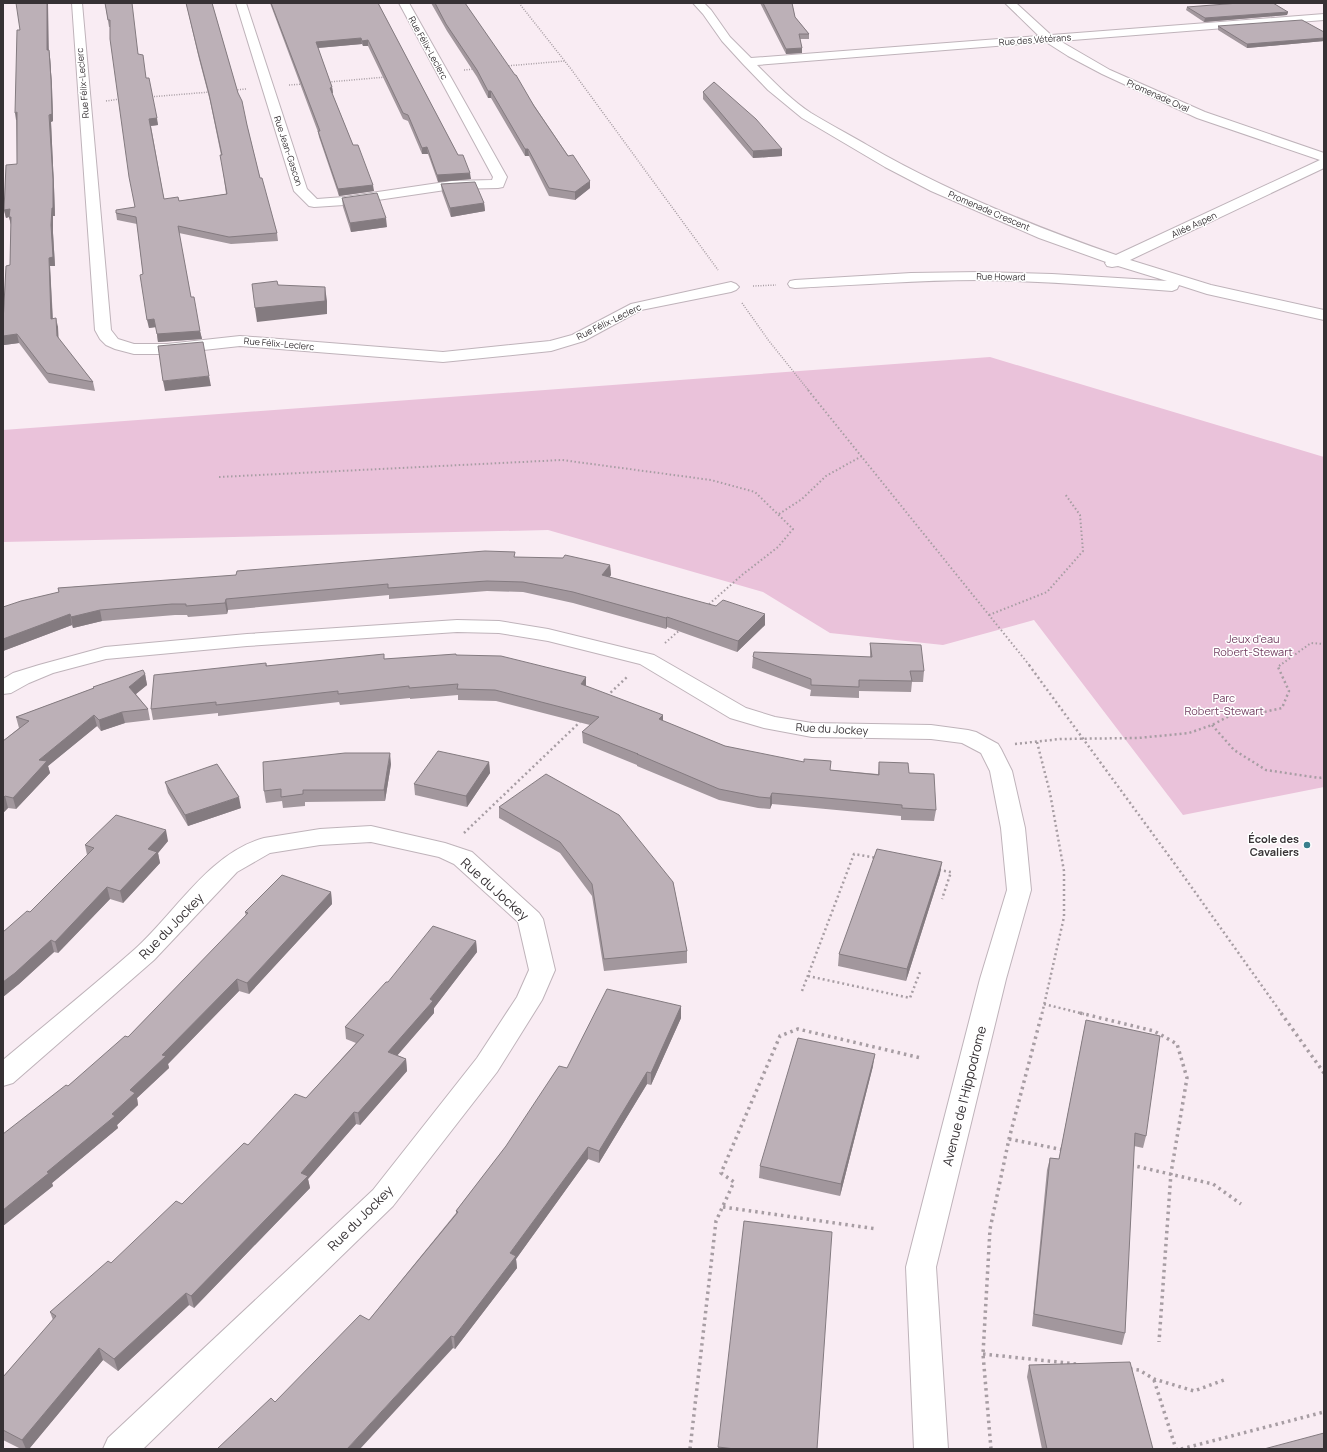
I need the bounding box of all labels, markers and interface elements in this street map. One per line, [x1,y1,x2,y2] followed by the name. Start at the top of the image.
[406,14,451,82] street label: Rue Félix-Leclerc
[998,30,1072,49] street label: Rue des Vétérans
[73,47,92,119] street label: Rue Félix-Leclerc
[1125,76,1192,115] street label: Promenade Oval
[271,114,306,188] street label: Rue Jean-Gascon
[946,187,1033,234] street label: Promenade Crescent
[1169,208,1218,241] street label: Allée Aspen
[976,270,1026,283] street label: Rue Howard
[574,300,643,343] street label: Rue Félix-Leclerc
[243,334,315,353] street label: Rue Félix-Leclerc
[1213,631,1293,659] park label: Jeux d'eau Robert-Stewart
[1184,690,1264,718] park label: Parc Robert-Stewart
[795,719,869,738] street label: Rue du Jockey
[1248,831,1299,859] place label: École des Cavaliers
[1302,840,1312,850] marker: École des Cavaliers
[457,854,533,924] street label: Rue du Jockey
[135,889,207,963] street label: Rue du Jockey
[938,1024,990,1168] street label: Avenue de l'Hippodrome
[323,1181,397,1255] street label: Rue du Jockey

